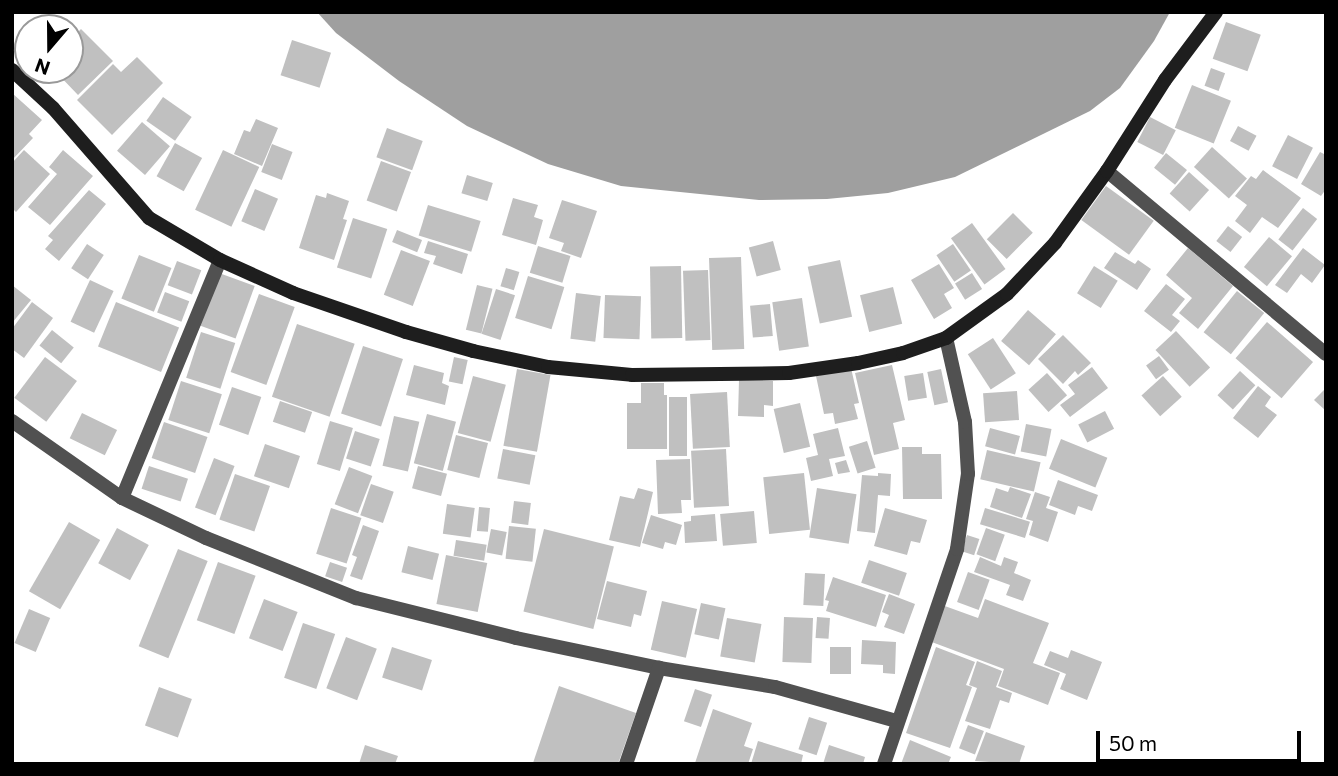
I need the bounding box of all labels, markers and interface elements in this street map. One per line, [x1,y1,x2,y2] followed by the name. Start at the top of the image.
[14,14,84,84] north arrow
[32,54,53,81] text: N
[1100,716,1305,760] scale bar
[1109,730,1157,755] text: 50 m

